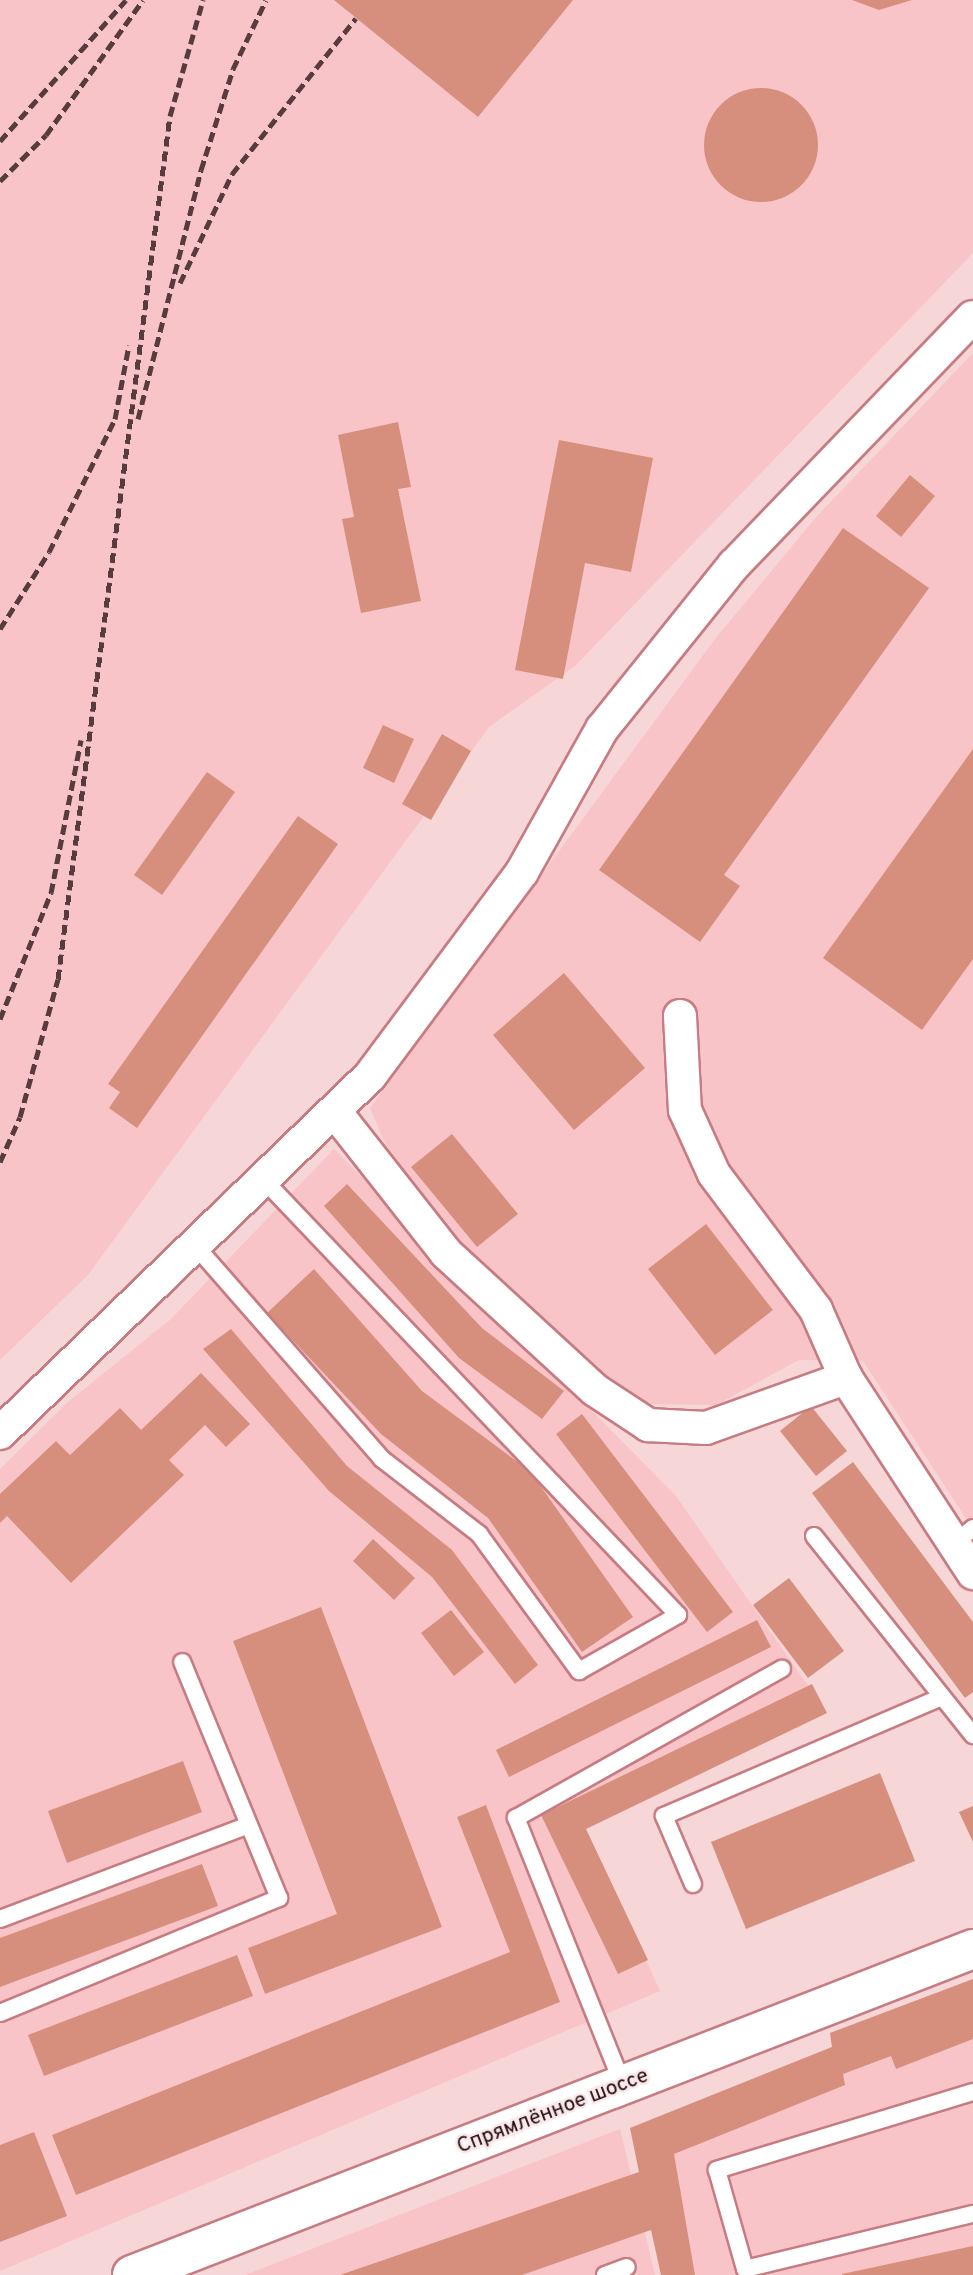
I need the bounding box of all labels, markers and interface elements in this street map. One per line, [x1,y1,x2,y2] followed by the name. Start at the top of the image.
[454,2064,652,2160] street label: Спрямлённое шоссе

